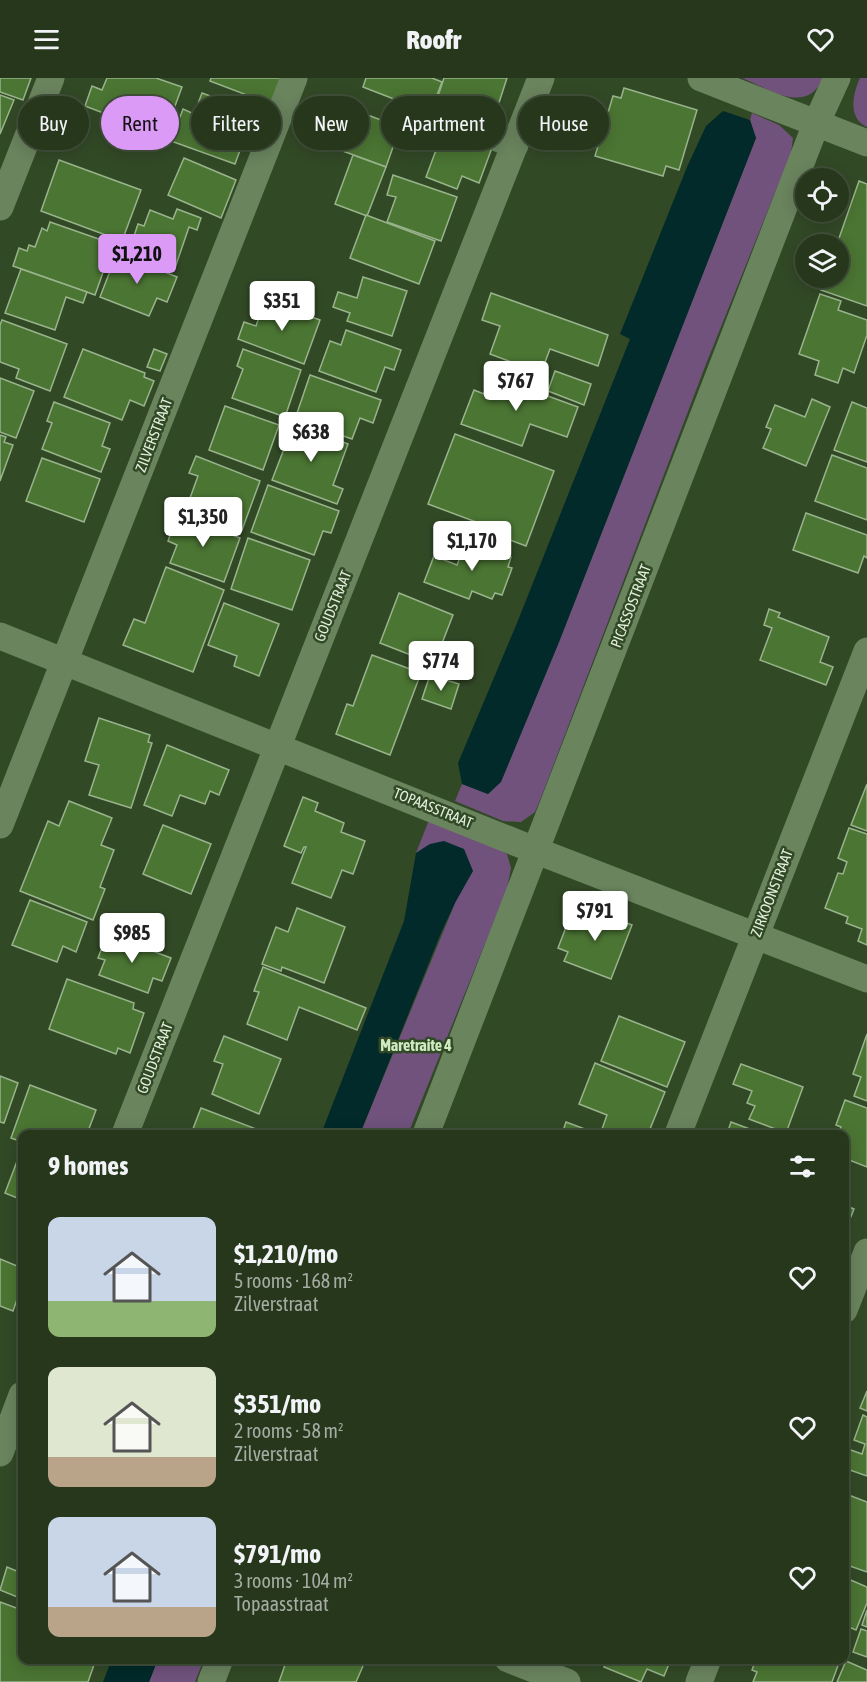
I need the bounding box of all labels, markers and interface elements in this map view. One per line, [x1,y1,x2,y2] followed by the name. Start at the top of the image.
[30,23,63,56] icon: menu
[804,23,837,56] icon: heart
[406,24,461,55] text: Roofr
[18,96,89,150] chip: Buy
[101,96,179,150] chip: Rent
[191,96,281,150] chip: Filters
[293,96,369,150] chip: New
[381,96,506,150] chip: Apartment
[518,96,609,150] chip: House
[795,168,849,288] map controls
[795,168,849,222] button: locate
[88,234,186,285] pin: $1,210
[795,234,849,288] button: layers
[112,242,162,265] text: $1,210
[246,281,318,332] pin: $351
[264,289,300,312] text: $351
[480,361,552,412] pin: $767
[498,369,534,392] text: $767
[132,395,176,474] street label: ZILVERSTRAAT
[275,412,347,463] pin: $638
[293,420,329,443] text: $638
[154,497,252,548] pin: $1,350
[178,505,228,528] text: $1,350
[423,521,521,572] pin: $1,170
[447,529,497,552] text: $1,170
[607,561,654,650] street label: PICASSOSTRAAT
[311,567,355,644] street label: GOUDSTRAAT
[405,641,477,692] pin: $774
[423,649,459,672] text: $774
[391,784,476,831] street label: TOPAASSTRAAT
[747,846,796,939] street label: ZIRKOONSTRAAT
[559,891,631,942] pin: $791
[577,899,613,922] text: $791
[96,913,168,964] pin: $985
[114,921,150,944] text: $985
[133,1019,176,1096] street label: GOUDSTRAAT
[380,1036,452,1054] district label: Maretraite 4
[786,1150,819,1183] icon: filters
[48,1151,128,1181] text: 9 homes
[234,1239,338,1269] text: $1,210/mo
[96,1241,168,1313] icon: home
[786,1261,819,1294] icon: heart
[234,1269,353,1292] text: 5 rooms · 168 m²
[234,1292,318,1315] text: Zilverstraat
[234,1389,321,1419] text: $351/mo
[96,1391,168,1463] icon: home
[786,1411,819,1444] icon: heart
[234,1419,344,1442] text: 2 rooms · 58 m²
[234,1442,318,1465] text: Zilverstraat
[234,1539,321,1569] text: $791/mo
[96,1541,168,1613] icon: home
[786,1561,819,1594] icon: heart
[234,1569,353,1592] text: 3 rooms · 104 m²
[234,1592,329,1615] text: Topaasstraat

